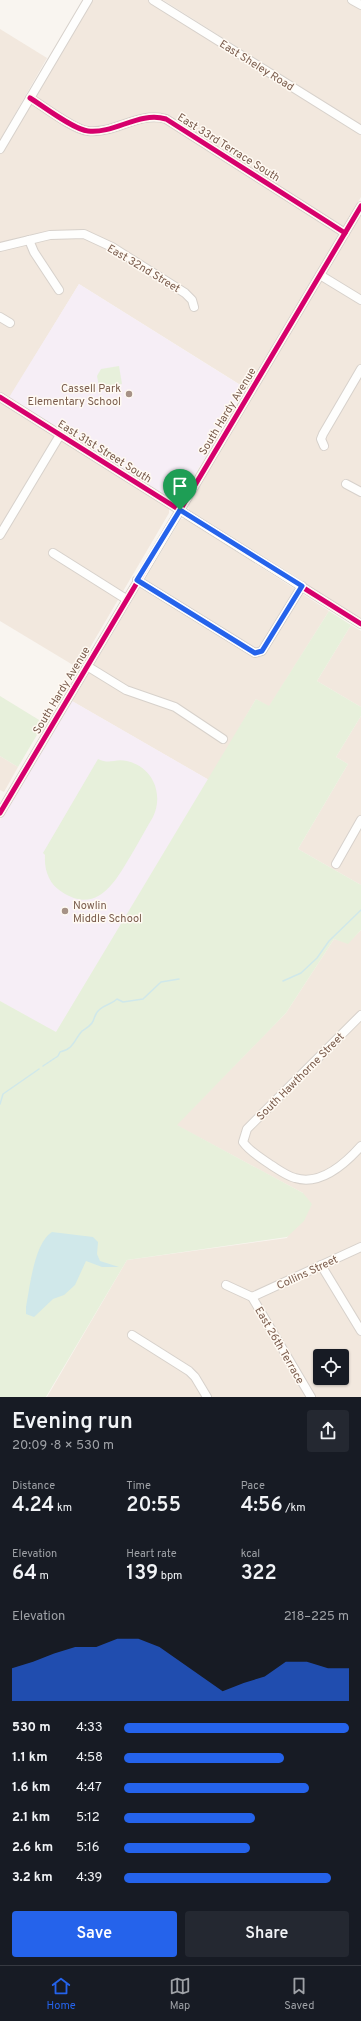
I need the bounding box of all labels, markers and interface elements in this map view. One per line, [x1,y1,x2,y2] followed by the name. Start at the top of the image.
[217,37,296,94] street label: East Sheley Road
[175,111,282,185] street label: East 33rd Terrace South
[104,242,183,296] street label: East 32nd Street
[196,365,260,458] street label: South Hardy Avenue
[28,382,121,409] place label: Cassell Park Elementary School
[124,389,134,399] marker: Cassell Park Elementary School
[55,417,154,486] street label: East 31st Street South
[163,469,197,510] pin
[169,475,191,497] icon: arrive
[30,644,94,737] street label: South Hardy Avenue
[73,899,142,926] place label: Nowlin Middle School
[60,906,70,916] marker: Nowlin Middle School
[254,1030,347,1123] street label: South Hawthorne Street
[275,1253,340,1293] street label: Collins Street
[251,1304,307,1387] street label: East 26th Terrace
[313,1349,349,1385] map controls
[313,1349,349,1385] button: locate
[12,1409,133,1436] text: Evening run
[307,1410,349,1452] button: share
[12,1438,114,1454] text: 20:09 · 8 × 530 m
[12,1479,55,1493] text: Distance
[126,1479,151,1493] text: Time
[241,1479,265,1493] text: Pace
[12,1493,54,1519] text: 4.24
[126,1493,181,1519] text: 20:55
[241,1493,283,1519] text: 4:56
[54,1501,72,1515] text: km
[283,1501,306,1515] text: /km
[12,1547,57,1561] text: Elevation
[126,1547,177,1561] text: Heart rate
[241,1547,260,1561] text: kcal
[12,1561,37,1587] text: 64
[126,1561,158,1587] text: 139
[241,1561,277,1587] text: 322
[37,1569,49,1583] text: m
[158,1569,182,1583] text: bpm
[12,1609,65,1625] text: Elevation
[284,1609,349,1625] text: 218–225 m
[12,1720,51,1736] text: 530 m
[76,1720,103,1736] text: 4:33
[12,1750,48,1766] text: 1.1 km
[76,1750,103,1766] text: 4:58
[12,1780,50,1796] text: 1.6 km
[76,1780,102,1796] text: 4:47
[12,1810,50,1826] text: 2.1 km
[76,1810,100,1826] text: 5:12
[12,1840,53,1856] text: 2.6 km
[76,1840,100,1856] text: 5:16
[12,1870,53,1886] text: 3.2 km
[76,1870,102,1886] text: 4:39
[12,1911,177,1957] button: Save
[185,1911,349,1957] button: Share
[47,1975,76,2013] tab: Home
[169,1975,191,2013] tab: Map
[284,1975,314,2013] tab: Saved

